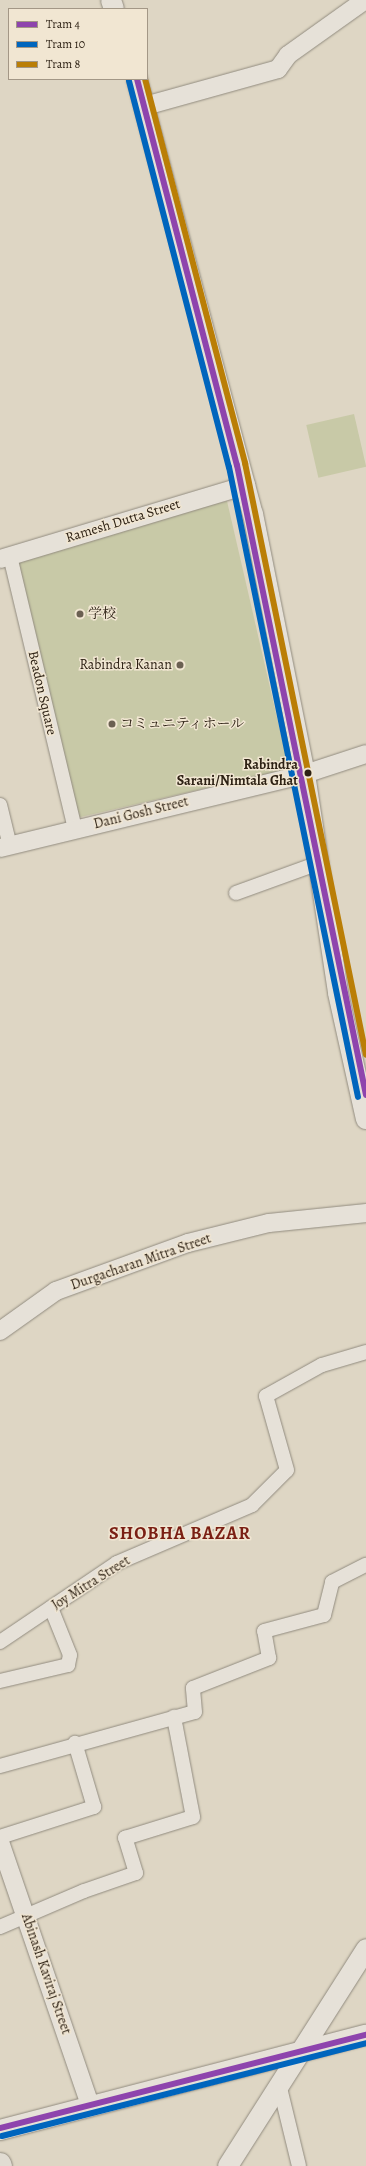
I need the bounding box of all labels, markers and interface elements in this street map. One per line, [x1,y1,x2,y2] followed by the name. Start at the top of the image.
[8,8,148,80] legend
[46,16,80,32] text: Tram 4
[46,36,85,52] text: Tram 10
[46,56,80,72] text: Tram 8
[64,496,182,546] street label: Ramesh Dutta Street
[88,606,116,622] place label: 学校
[75,609,85,619] marker: 学校
[24,649,60,737] street label: Beadon Square
[79,657,172,673] place label: Rabindra Kanan
[175,660,185,670] marker: Rabindra Kanan
[120,716,246,732] place label: コミュニティホール
[107,719,117,729] marker: コミュニティホール
[177,757,298,790] place label: Rabindra Sarani/Nimtala Ghat
[301,766,315,780] marker: Rabindra Sarani/Nimtala Ghat
[92,793,190,833] street label: Dani Gosh Street
[69,1230,213,1294] street label: Durgacharan Mitra Street
[109,1522,251,1544] district label: SHOBHA BAZAR
[49,1552,133,1614] street label: Joy Mitra Street
[17,1911,75,2037] street label: Abinash Kaviraj Street

